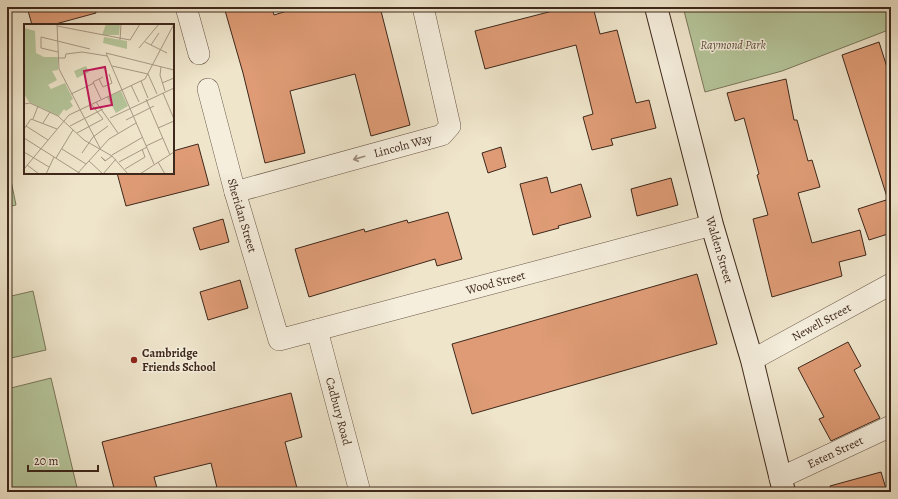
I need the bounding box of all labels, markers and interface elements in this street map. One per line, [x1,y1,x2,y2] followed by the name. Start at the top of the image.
[24,24,174,174] inset map
[700,37,766,53] park label: Raymond Park
[372,130,434,161] street label: Lincoln Way
[353,155,366,162] one-way arrow
[224,177,261,255] street label: Sheridan Street
[702,214,737,285] street label: Walden Street
[463,267,527,298] street label: Wood Street
[789,299,854,345] street label: Newell Street
[142,345,217,375] place label: Cambridge Friends School
[129,355,139,365] marker: Cambridge Friends School
[322,375,355,447] street label: Cadbury Road
[805,432,866,472] street label: Esten Street
[28,447,98,473] scale bar
[34,453,58,469] text: 20 m

